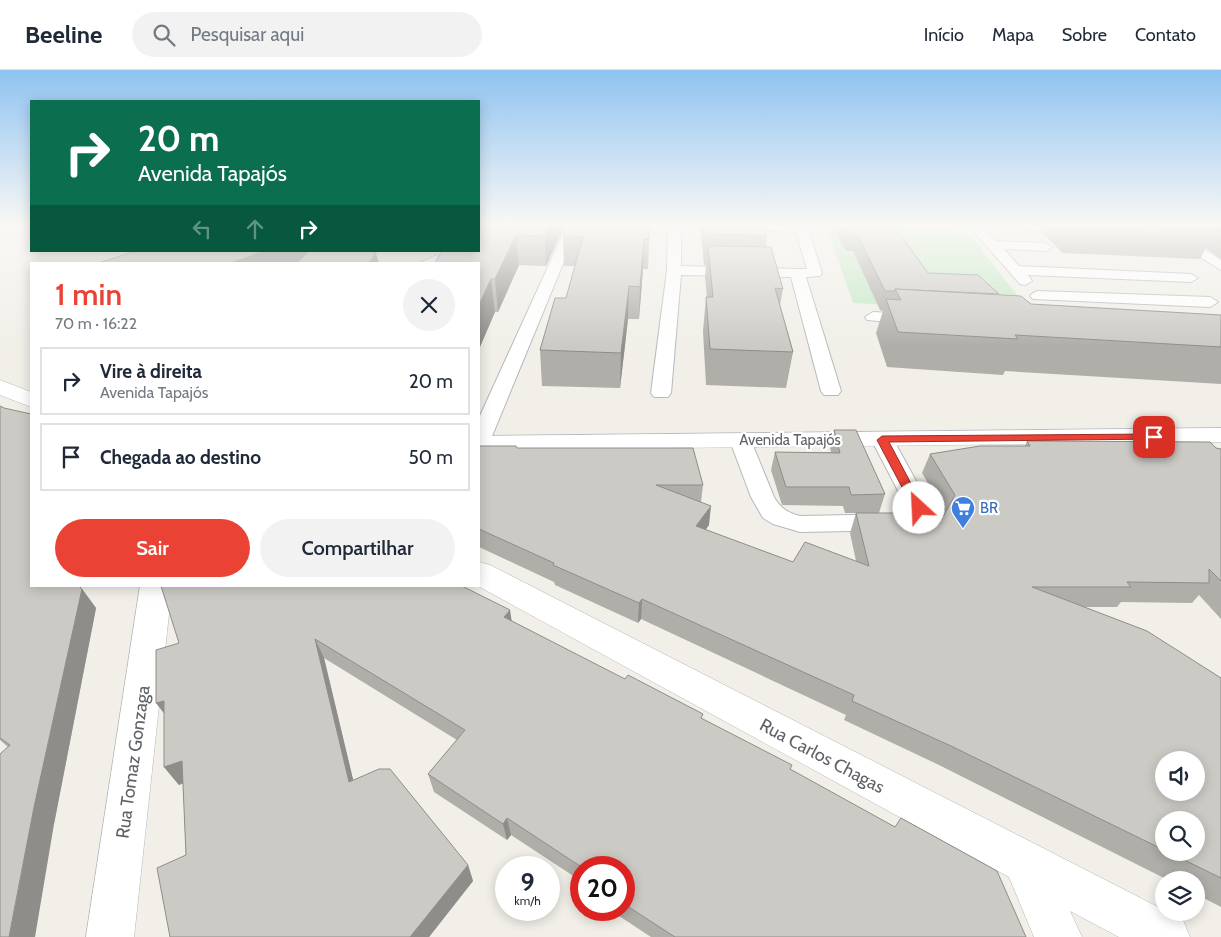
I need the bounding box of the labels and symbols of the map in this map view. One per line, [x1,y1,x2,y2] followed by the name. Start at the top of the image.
[1133,416,1175,458] pin
[739,431,841,449] street label: Avenida Tapajós
[892,481,944,533] position arrow
[950,495,976,529] supermarket icon: BR
[980,499,998,517] place label: BR
[111,684,155,840] street label: Rua Tomaz Gonzaga
[756,714,888,798] street label: Rua Carlos Chagas
[570,856,635,921] speed limit sign: 20

